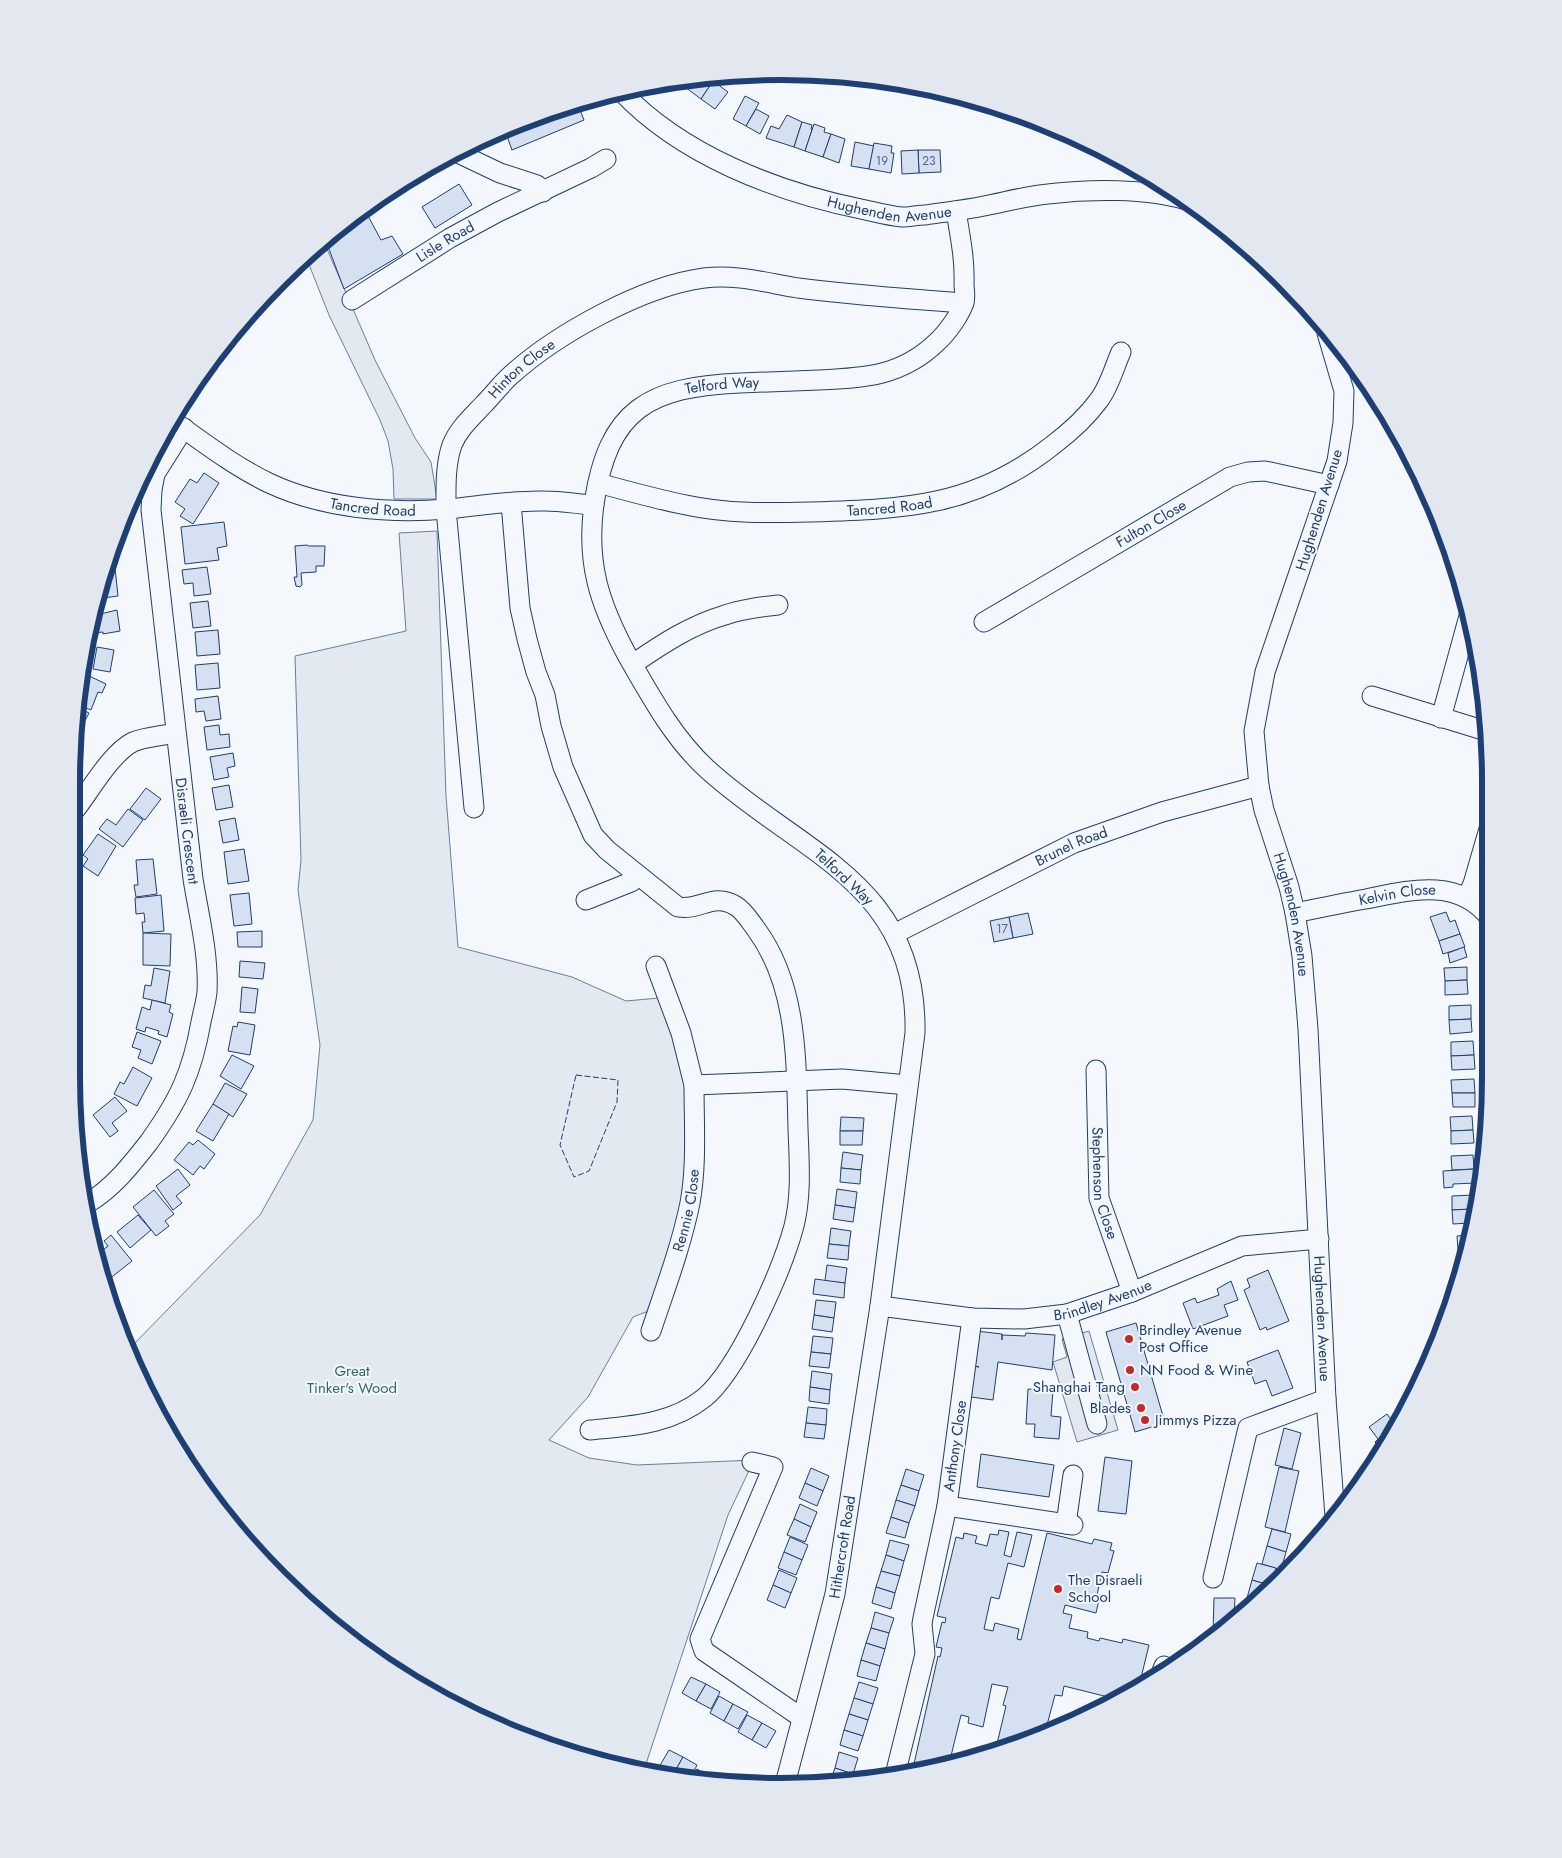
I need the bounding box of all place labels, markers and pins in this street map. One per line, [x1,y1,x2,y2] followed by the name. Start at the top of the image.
[1139,1319,1242,1358] place label: Brindley Avenue Post Office
[1123,1333,1135,1345] marker: Brindley Avenue Post Office
[1140,1359,1253,1381] place label: NN Food & Wine
[1124,1364,1136,1376] marker: NN Food & Wine
[1033,1376,1125,1398] place label: Shanghai Tang
[1129,1381,1141,1393] marker: Shanghai Tang
[1090,1397,1131,1419] place label: Blades
[1135,1402,1147,1414] marker: Blades
[1153,1409,1237,1431] place label: Jimmys Pizza
[1139,1414,1151,1426] marker: Jimmys Pizza
[1068,1569,1143,1608] place label: The Disraeli School
[1052,1583,1064,1595] marker: The Disraeli School

